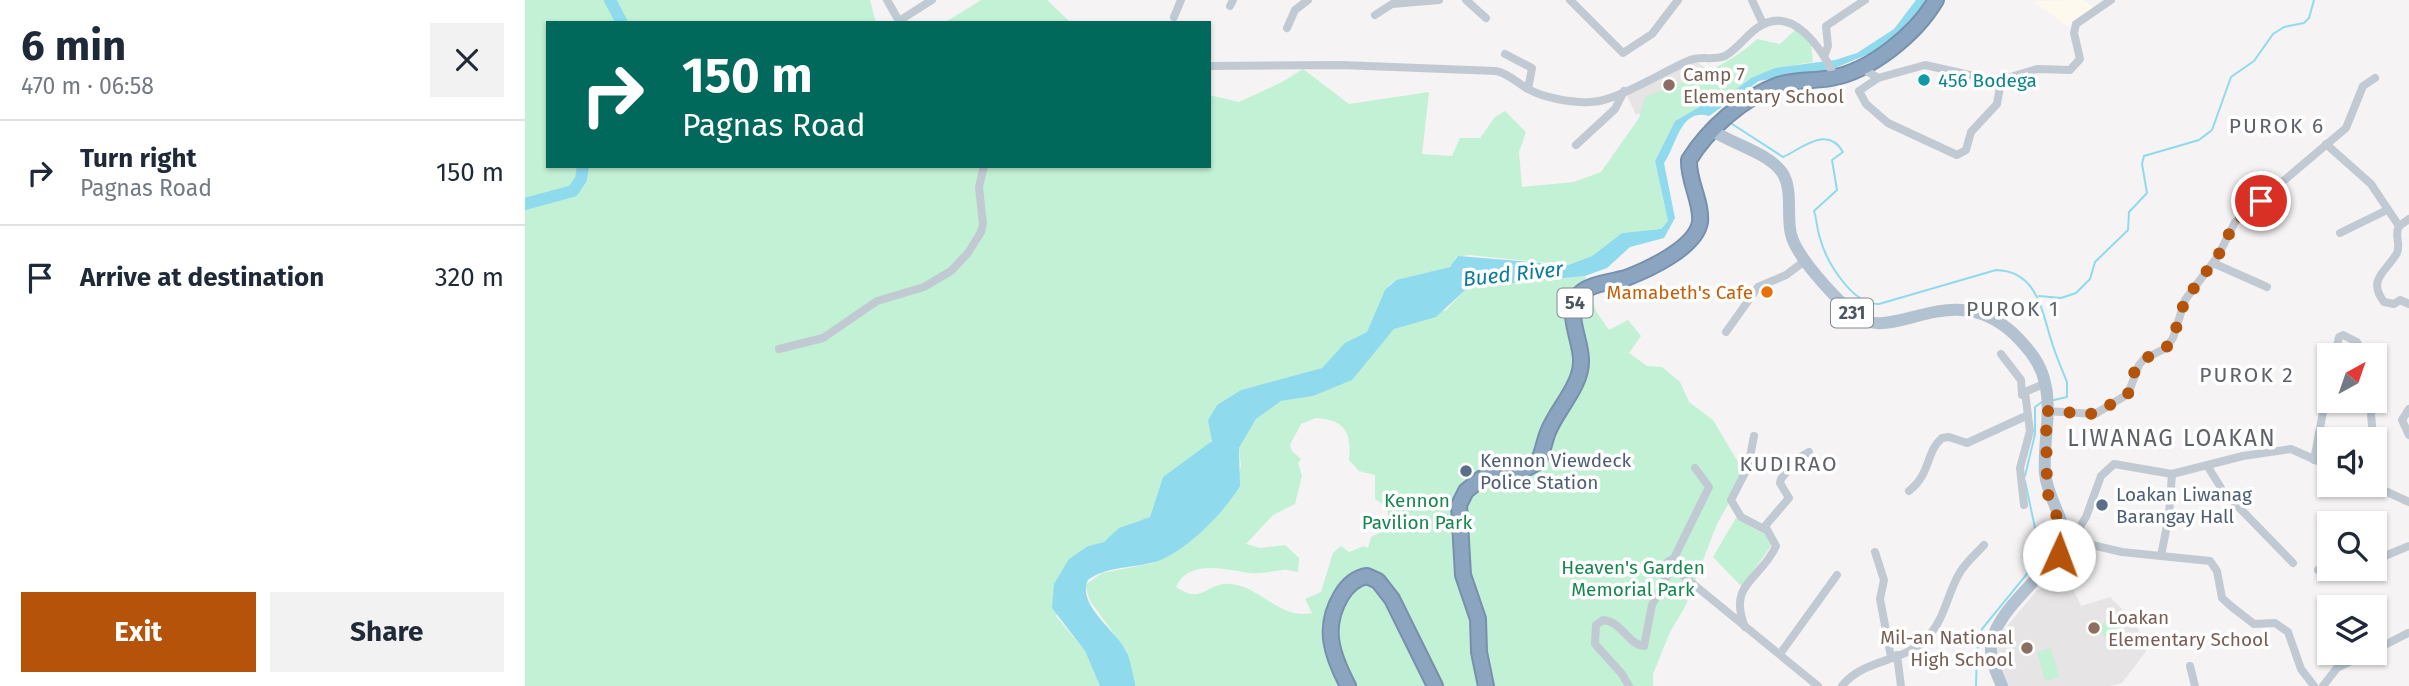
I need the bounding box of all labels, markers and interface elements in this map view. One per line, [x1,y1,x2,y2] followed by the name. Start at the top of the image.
[21,21,126,71] text: 6 min
[430,23,504,97] button: close
[682,46,813,105] text: 150 m
[567,49,658,140] icon: right
[1683,63,1844,108] place label: Camp 7 Elementary School
[1938,69,2037,92] place label: 456 Bodega
[21,72,154,100] text: 470 m · 06:58
[1916,72,1932,88] marker: 456 Bodega
[1661,77,1677,93] marker: Camp 7 Elementary School
[682,106,866,144] text: Pagnas Road
[2229,113,2325,139] district label: PUROK 6
[80,143,197,174] text: Turn right
[21,154,59,192] icon: right
[436,157,504,188] text: 150 m
[2231,171,2291,231] pin
[80,174,212,202] text: Pagnas Road
[2242,182,2280,220] icon: arrive
[1462,256,1565,292] water label: Bued River
[21,259,59,297] icon: arrive
[80,262,324,293] text: Arrive at destination
[435,262,504,293] text: 320 m
[1607,281,1753,304] place label: Mamabeth's Cafe
[1759,284,1775,300] marker: Mamabeth's Cafe
[1557,288,1593,318] road number: 54
[1966,296,2060,322] district label: PUROK 1
[1831,298,1873,328] road number: 231
[2317,343,2387,413] north arrow
[2317,343,2387,665] map controls
[2199,362,2295,388] district label: PUROK 2
[2067,424,2277,452] district label: LIWANAG LOAKAN
[2317,427,2387,497] button: sound
[1480,449,1632,494] place label: Kennon Viewdeck Police Station
[1740,451,1838,477] district label: KUDIRAO
[1458,463,1474,479] marker: Kennon Viewdeck Police Station
[2116,483,2252,528] place label: Loakan Liwanag Barangay Hall
[1362,489,1472,534] park label: Kennon Pavilion Park
[2094,497,2110,513] marker: Loakan Liwanag Barangay Hall
[2317,511,2387,581] button: search
[2022,518,2096,592] position arrow
[1561,556,1705,601] park label: Heaven's Garden Memorial Park
[21,592,256,672] button: Exit
[270,592,504,672] button: Share
[2317,595,2387,665] button: layers
[2108,606,2269,651] place label: Loakan Elementary School
[2086,620,2102,636] marker: Loakan Elementary School
[1880,626,2013,671] place label: Mil-an National High School
[2019,640,2035,656] marker: Mil-an National High School

